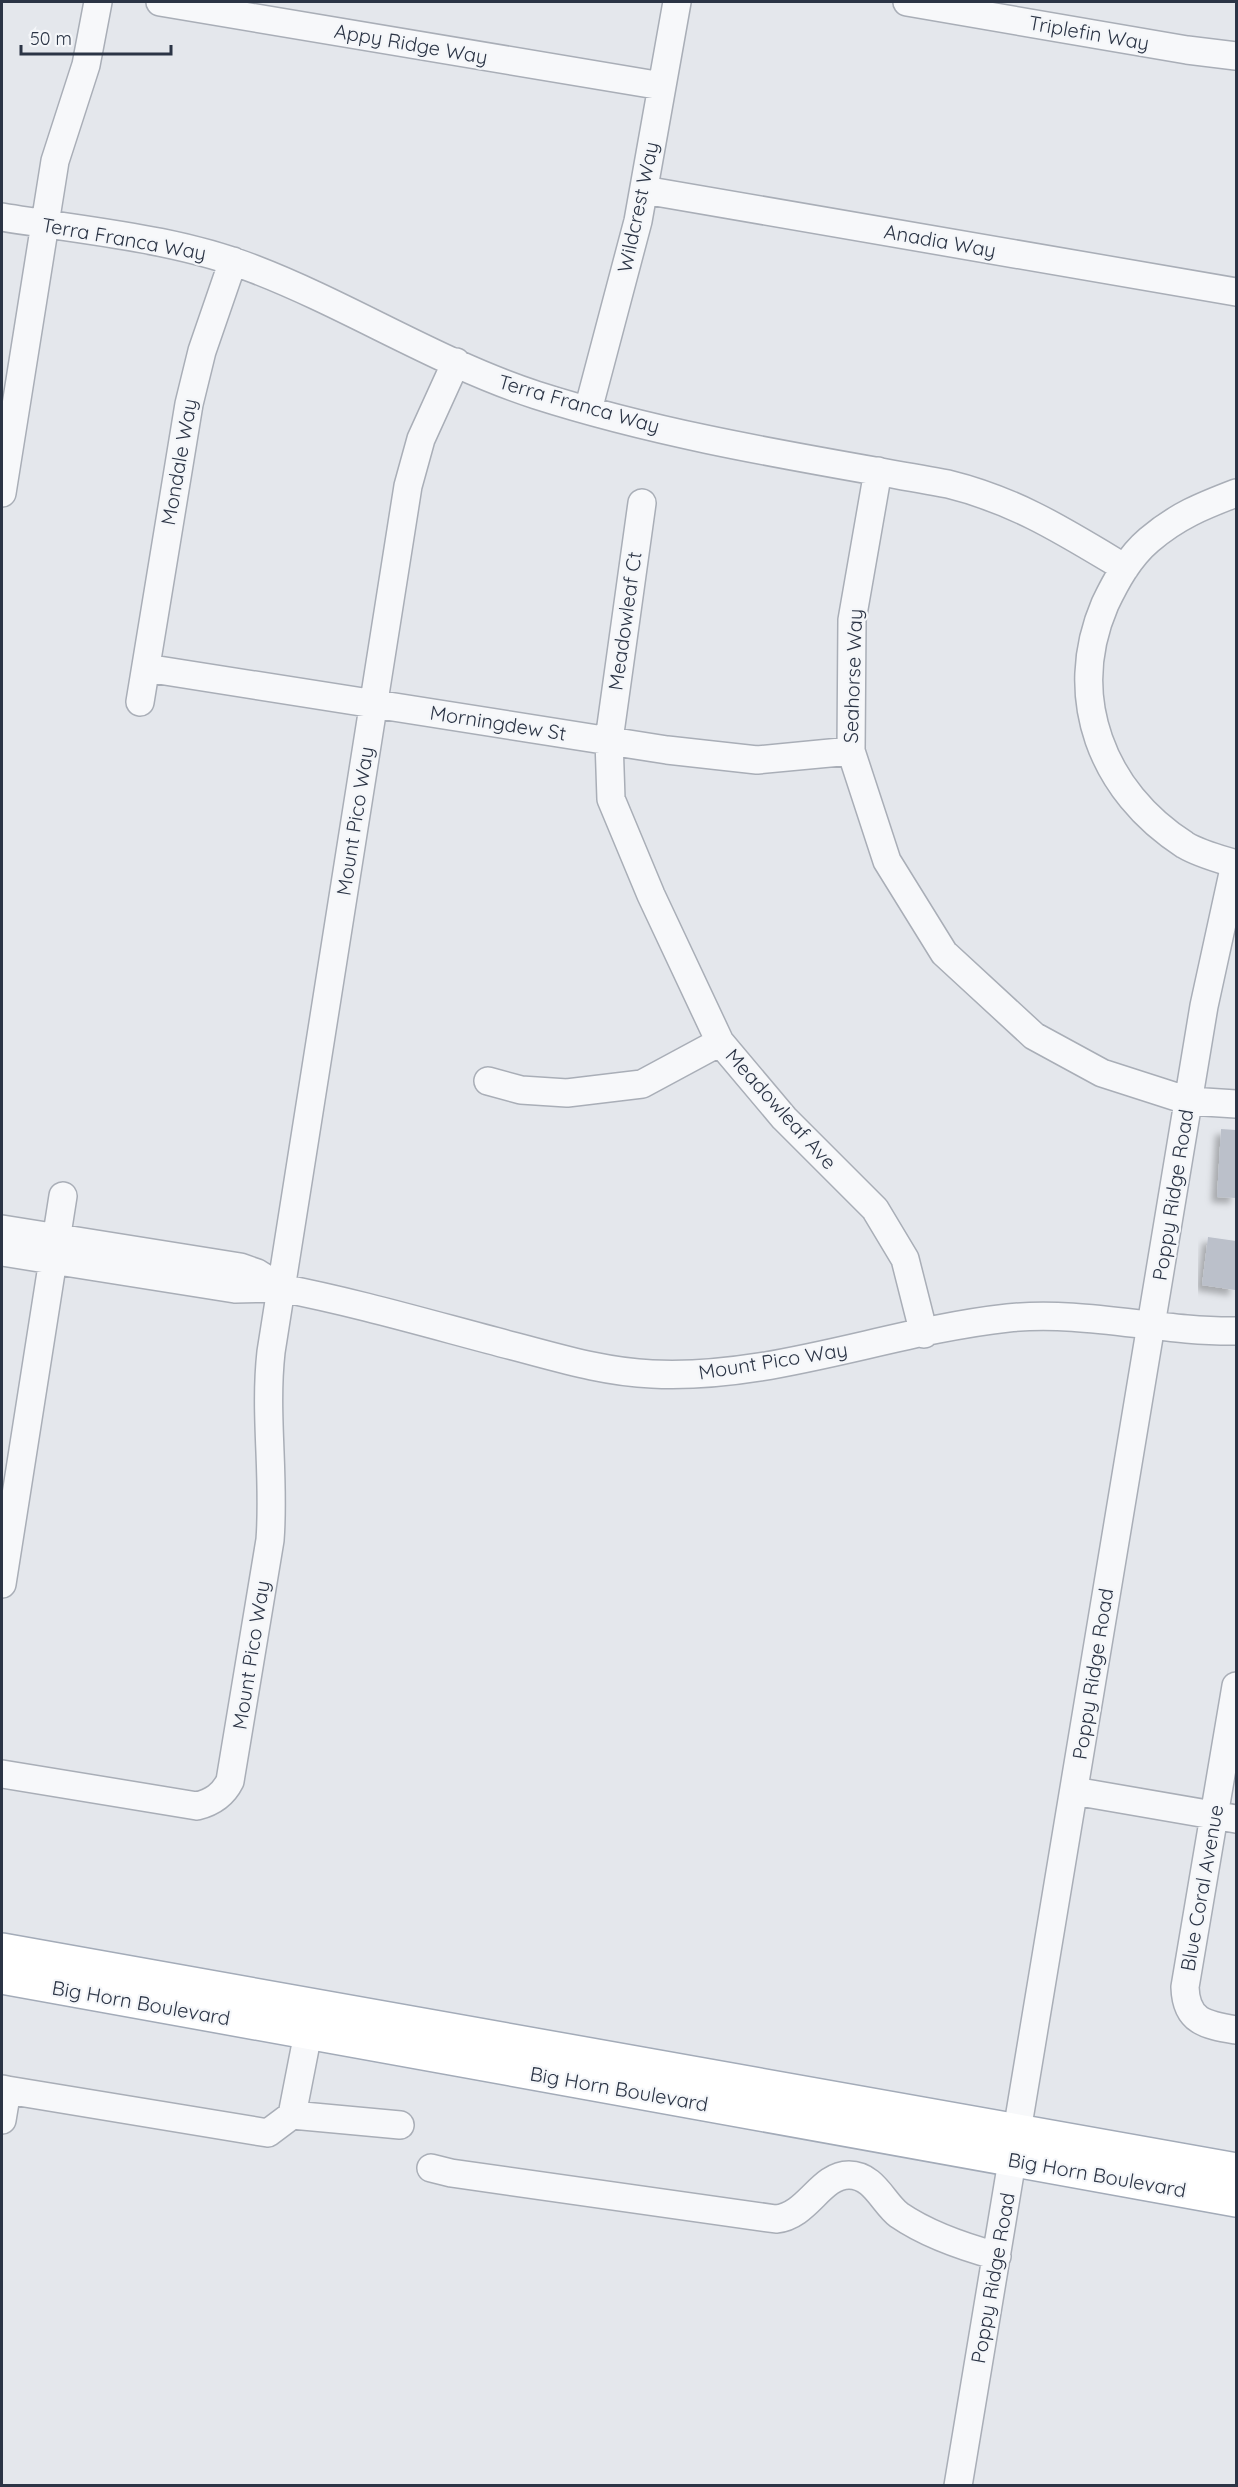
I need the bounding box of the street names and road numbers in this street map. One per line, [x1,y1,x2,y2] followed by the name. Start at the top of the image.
[1027,10,1151,55] street label: Triplefin Way
[332,18,490,69] street label: Appy Ridge Way
[611,139,664,275] street label: Wildcrest Way
[40,212,208,265] street label: Terra Franca Way
[882,218,998,263] street label: Anadia Way
[496,369,663,438] street label: Terra Franca Way
[155,397,202,527] street label: Mondale Way
[602,550,647,692] street label: Meadowleaf Ct
[838,608,867,744] street label: Seahorse Way
[428,699,568,746] street label: Morningdew St
[330,745,379,897] street label: Mount Pico Way
[721,1043,842,1174] street label: Meadowleaf Ave
[1147,1107,1198,1282] street label: Poppy Ridge Road
[697,1336,849,1385] street label: Mount Pico Way
[226,1579,275,1731] street label: Mount Pico Way
[1067,1586,1118,1761] street label: Poppy Ridge Road
[1175,1803,1228,1973] street label: Blue Coral Avenue
[50,1975,232,2030] street label: Big Horn Boulevard
[528,2061,710,2116] street label: Big Horn Boulevard
[1006,2147,1188,2202] street label: Big Horn Boulevard
[965,2190,1020,2365] street label: Poppy Ridge Road

